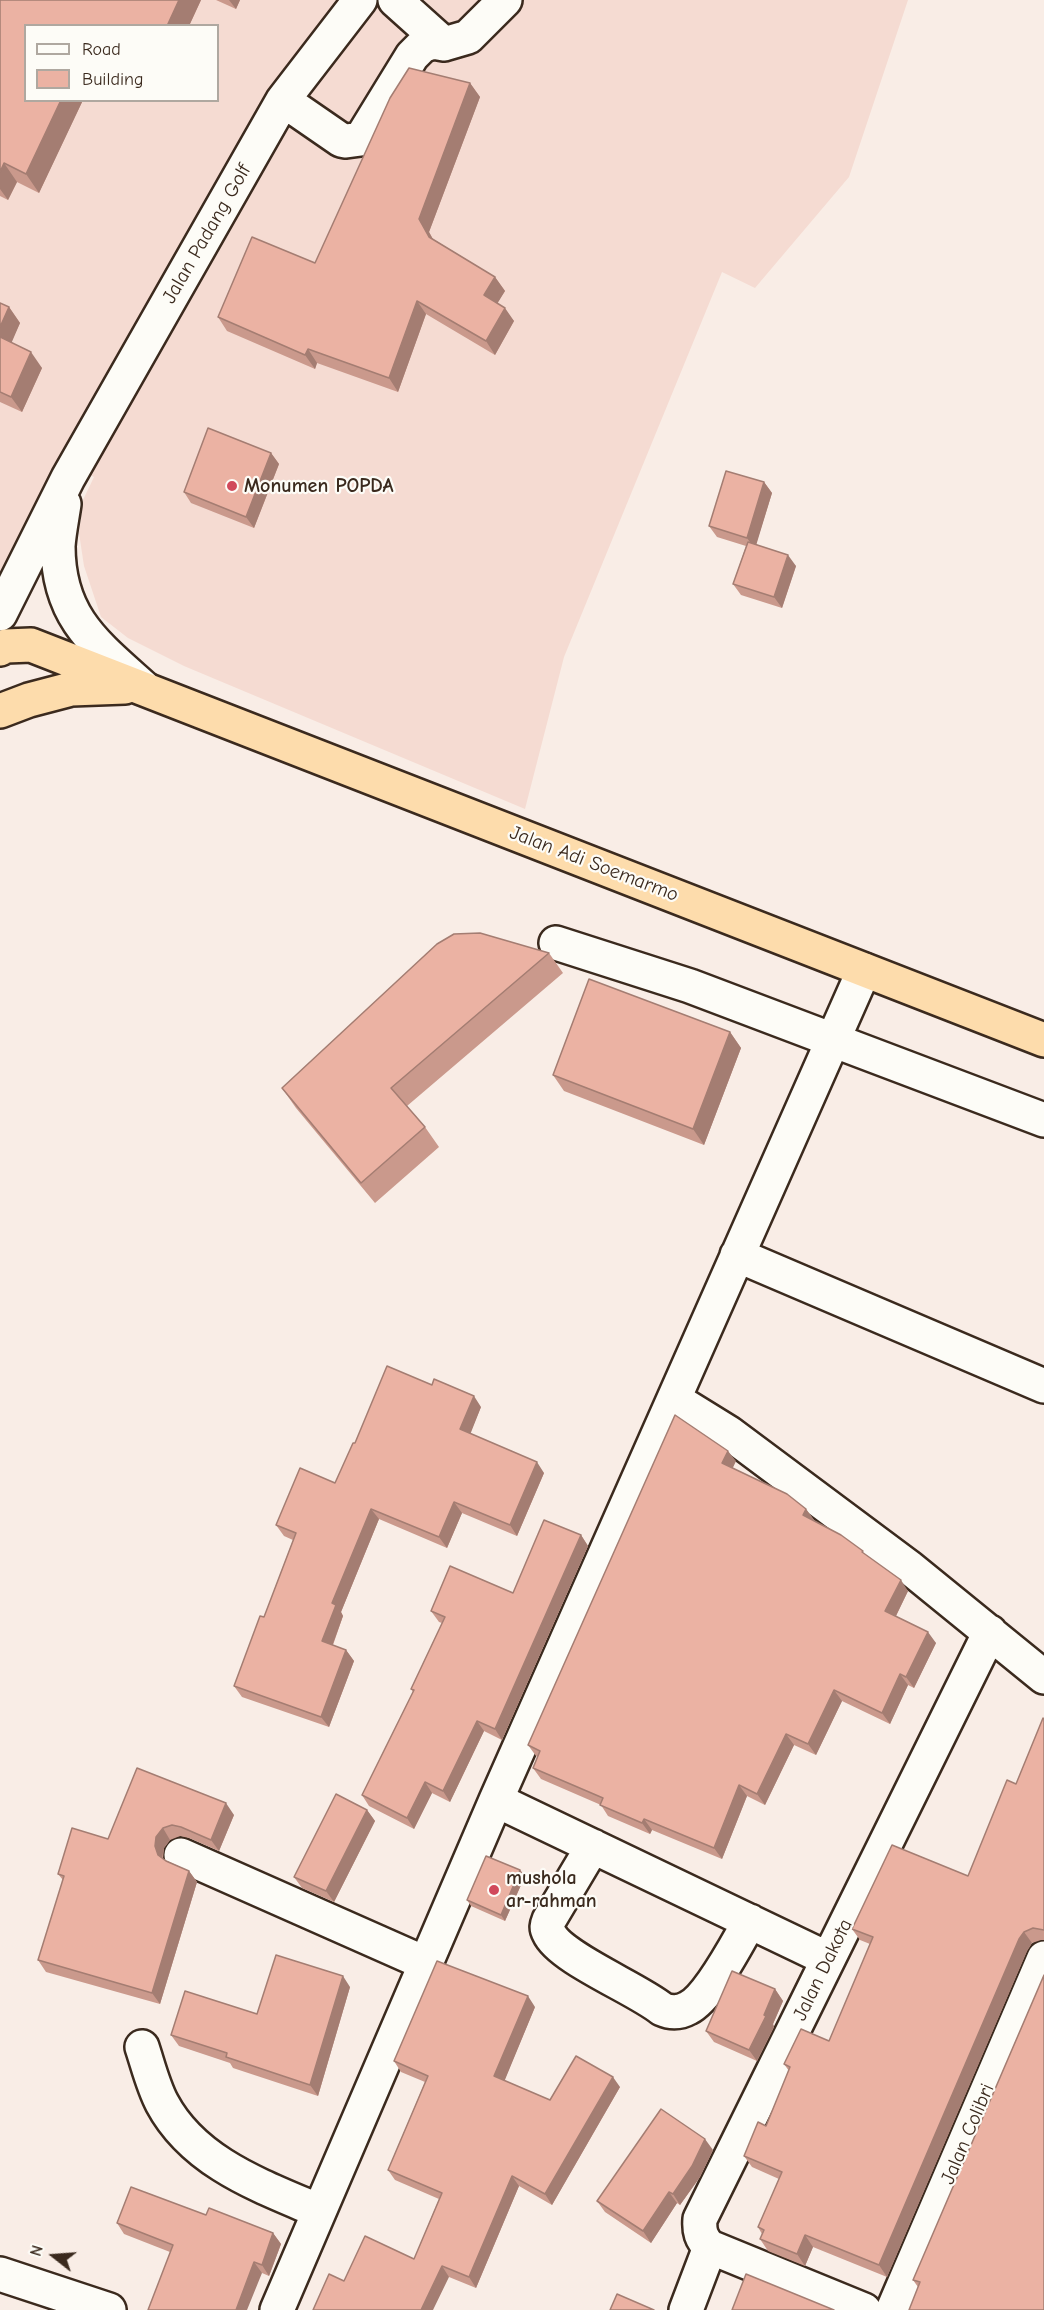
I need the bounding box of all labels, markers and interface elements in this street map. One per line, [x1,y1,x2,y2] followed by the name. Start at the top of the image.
[24,24,219,102] legend
[82,39,121,60] text: Road
[82,69,144,90] text: Building
[157,160,257,308] street label: Jalan Padang Golf
[244,474,394,498] place label: Monumen POPDA
[225,479,239,493] marker: Monumen POPDA
[506,821,682,907] street label: Jalan Adi Soemarmo
[506,1866,597,1913] place label: mushola ar-rahman
[487,1883,501,1897] marker: mushola ar-rahman
[788,1915,858,2025] street label: Jalan Dakota
[936,2080,1000,2188] street label: Jalan Colibri
[24,2226,84,2286] north arrow
[27,2243,47,2258] text: N

